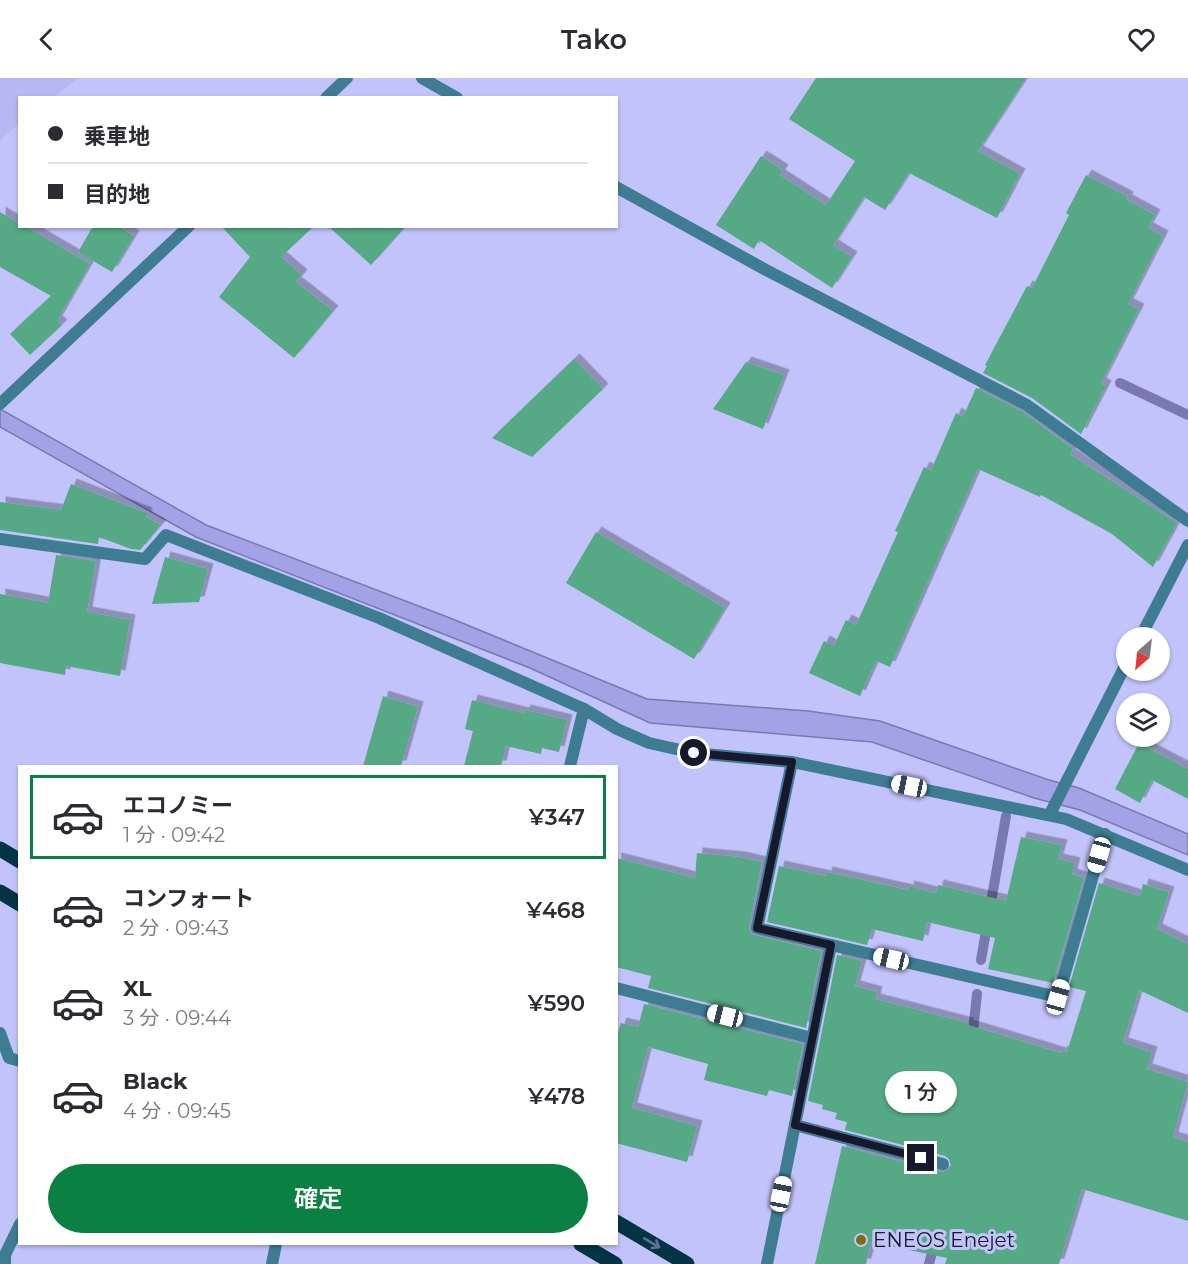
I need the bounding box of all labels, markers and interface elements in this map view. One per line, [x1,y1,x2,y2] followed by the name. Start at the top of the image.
[30,23,63,56] icon: back
[561,23,627,56] text: Tako
[1125,23,1158,56] icon: heart
[84,123,150,150] text: 乗車地
[84,181,150,208] text: 目的地
[1116,627,1170,681] north arrow
[1116,627,1170,747] map controls
[1116,693,1170,747] button: layers
[680,739,707,766] route start
[890,773,928,799] car
[51,790,105,844] icon: car
[123,792,233,819] text: エコノミー
[529,804,585,831] text: ¥347
[123,823,225,847] text: 1 分 · 09:42
[1085,835,1113,875] car
[51,883,105,937] icon: car
[123,885,254,912] text: コンフォート
[526,897,585,924] text: ¥468
[123,916,229,940] text: 2 分 · 09:43
[871,946,911,972] car
[123,975,152,1002] text: XL
[51,976,105,1030] icon: car
[1044,977,1072,1017] car
[528,990,585,1017] text: ¥590
[705,1003,745,1029] car
[123,1006,231,1030] text: 3 分 · 09:44
[123,1068,187,1095] text: Black
[51,1069,105,1123] icon: car
[885,1071,957,1113] callout: 1 分
[904,1080,938,1104] text: 1 分
[528,1083,585,1110] text: ¥478
[123,1099,231,1123] text: 4 分 · 09:45
[907,1144,934,1171] route end
[48,1164,588,1233] button: 確定
[769,1175,793,1213] car
[873,1228,1015,1252] place label: ENEOS Enejet
[854,1233,868,1247] marker: ENEOS Enejet
[643,1237,660,1249] one-way arrow

